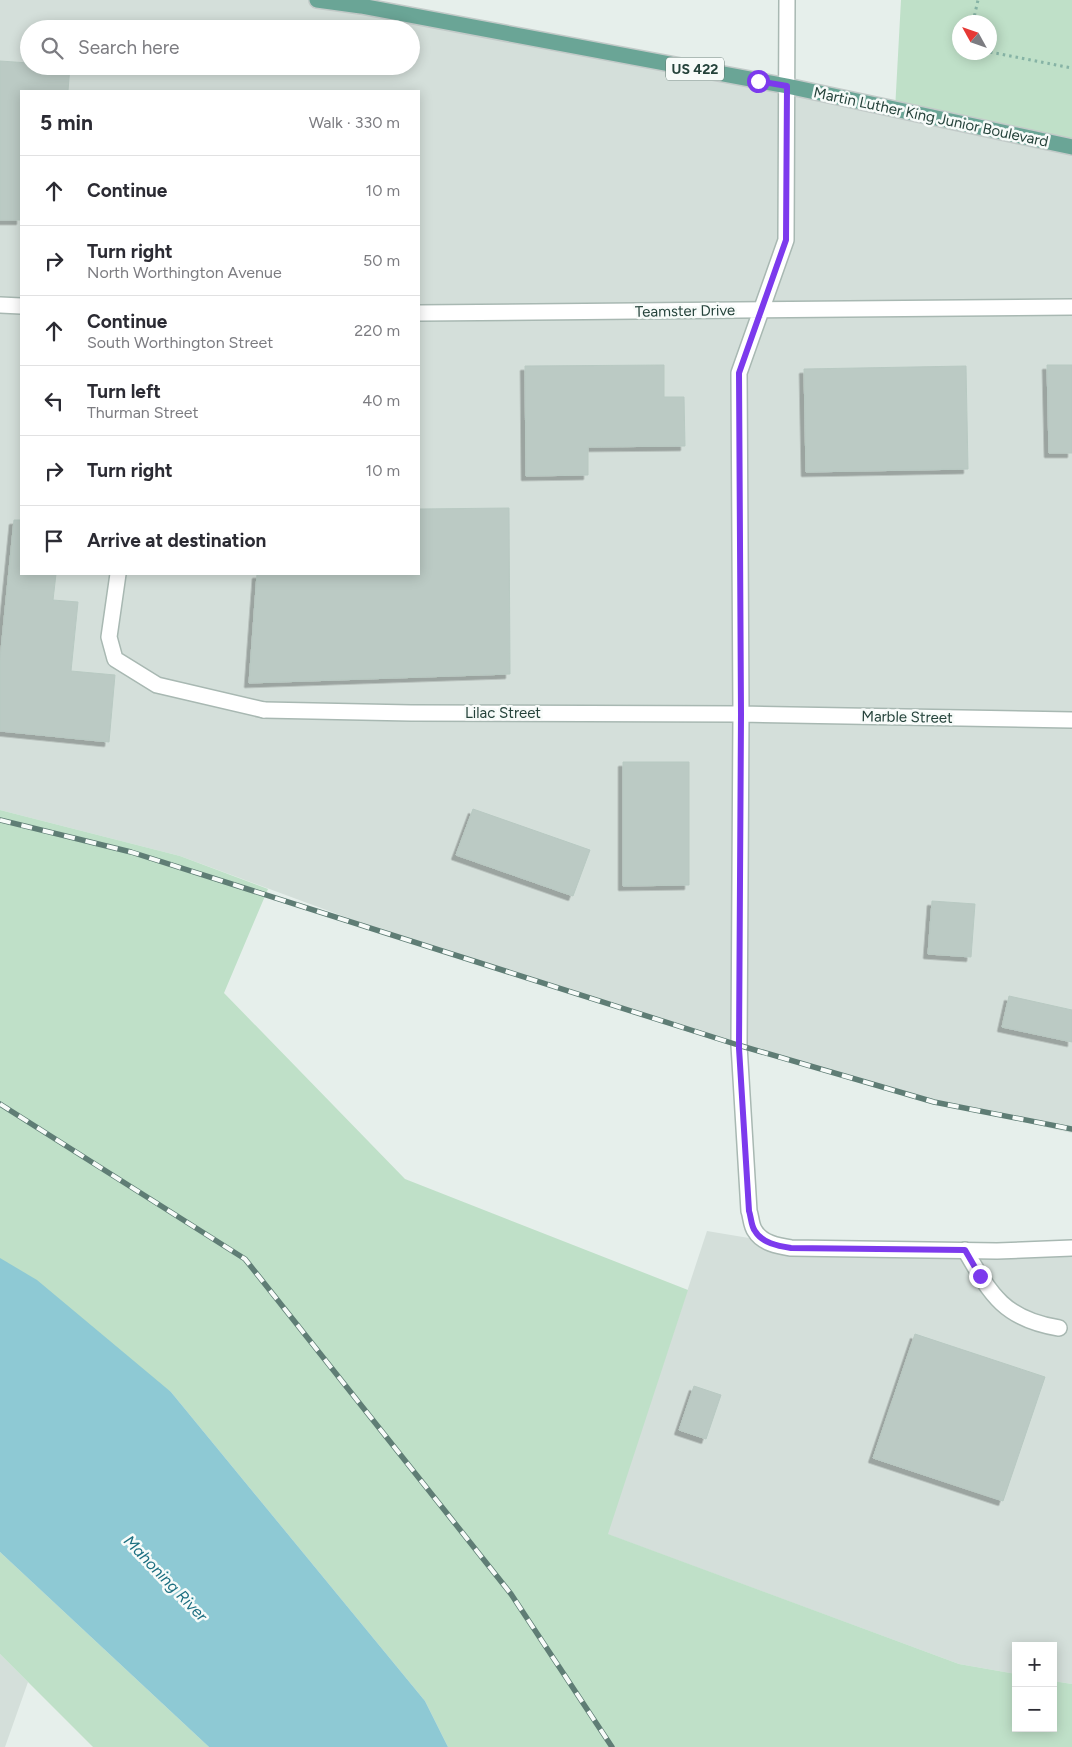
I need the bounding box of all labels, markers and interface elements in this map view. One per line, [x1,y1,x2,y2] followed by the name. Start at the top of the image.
[952,15,997,60] north arrow
[20,20,420,75] search box
[38,34,66,62] icon: search
[78,36,180,59] text: Search here
[666,58,724,80] road number: US 422
[747,70,770,93] route start
[812,83,1050,151] street label: Martin Luther King Junior Boulevard
[40,110,93,135] text: 5 min
[309,113,400,132] text: Walk · 330 m
[40,177,68,205] icon: ahead
[87,179,167,202] text: Continue
[366,181,400,200] text: 10 m
[87,240,173,263] text: Turn right
[40,247,68,275] icon: right
[363,251,400,270] text: 50 m
[87,263,282,282] text: North Worthington Avenue
[635,301,735,321] street label: Teamster Drive
[87,310,167,333] text: Continue
[40,317,68,345] icon: ahead
[354,321,400,340] text: 220 m
[87,333,273,352] text: South Worthington Street
[87,380,161,403] text: Turn left
[40,387,68,415] icon: left
[362,391,400,410] text: 40 m
[87,403,199,422] text: Thurman Street
[40,457,68,485] icon: right
[87,459,173,482] text: Turn right
[366,461,400,480] text: 10 m
[40,527,68,555] icon: arrive
[87,529,266,552] text: Arrive at destination
[465,704,541,722] street label: Lilac Street
[861,707,953,727] street label: Marble Street
[969,1265,992,1288] route end
[120,1531,212,1626] water label: Mahoning River
[1012,1642,1057,1732] map controls
[1012,1642,1057,1687] button: +
[1012,1687,1057,1732] button: −

